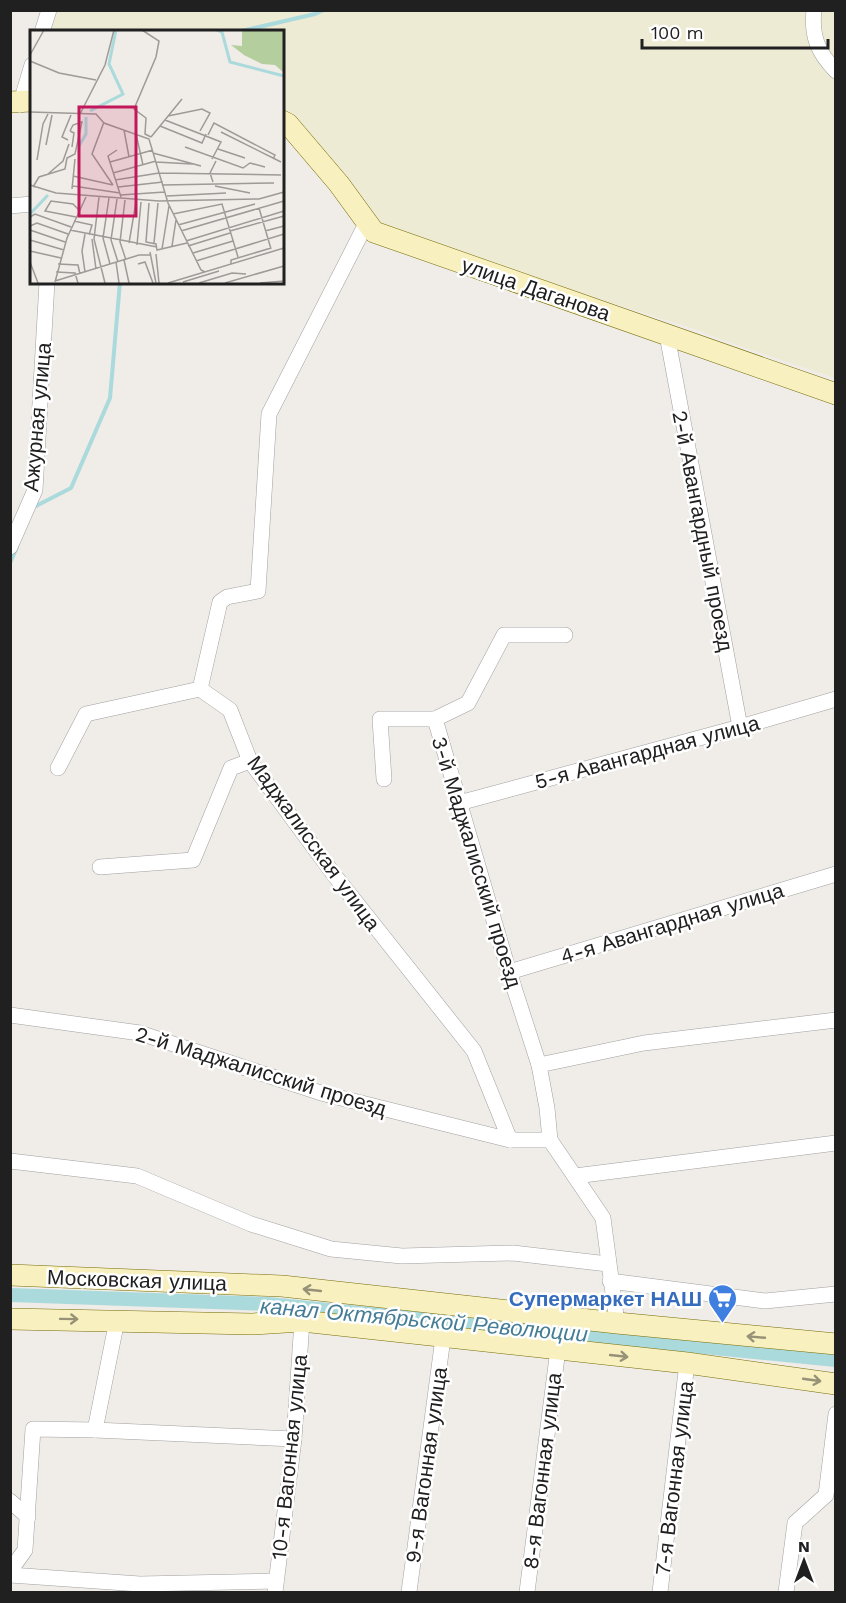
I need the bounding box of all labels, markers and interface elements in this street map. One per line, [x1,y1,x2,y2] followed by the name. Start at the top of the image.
[642,12,828,50] scale bar
[651,22,704,43] text: 100 m
[30,30,284,284] inset map
[458,252,614,326] street label: улица Даганова
[18,341,56,493] street label: Ажурная улица
[667,408,739,654] street label: 2-й Авангардный проезд
[532,710,762,794] street label: 5-я Авангардная улица
[427,733,527,991] street label: 3-й Маджалисский проезд
[242,751,386,936] street label: Маджалисская улица
[557,877,787,969] street label: 4-я Авангардная улица
[133,1021,389,1121] street label: 2-й Маджалисский проезд
[47,1264,228,1296] street label: Московская улица
[707,1282,739,1324] supermarket icon: Супермаркет НАШ
[302,1284,322,1295] one-way arrow
[509,1286,702,1311] place label: Супермаркет НАШ
[259,1293,589,1347] water label: канал Октябрьской Революции
[58,1313,78,1325] one-way arrow
[747,1331,767,1342] one-way arrow
[609,1351,628,1362] one-way arrow
[266,1353,312,1561] street label: 10-я Вагонная улица
[400,1365,452,1565] street label: 9-я Вагонная улица
[518,1371,567,1571] street label: 8-я Вагонная улица
[802,1375,822,1386] one-way arrow
[650,1379,698,1577] street label: 7-я Вагонная улица
[774,1531,834,1591] north arrow
[798,1537,810,1556] text: N

